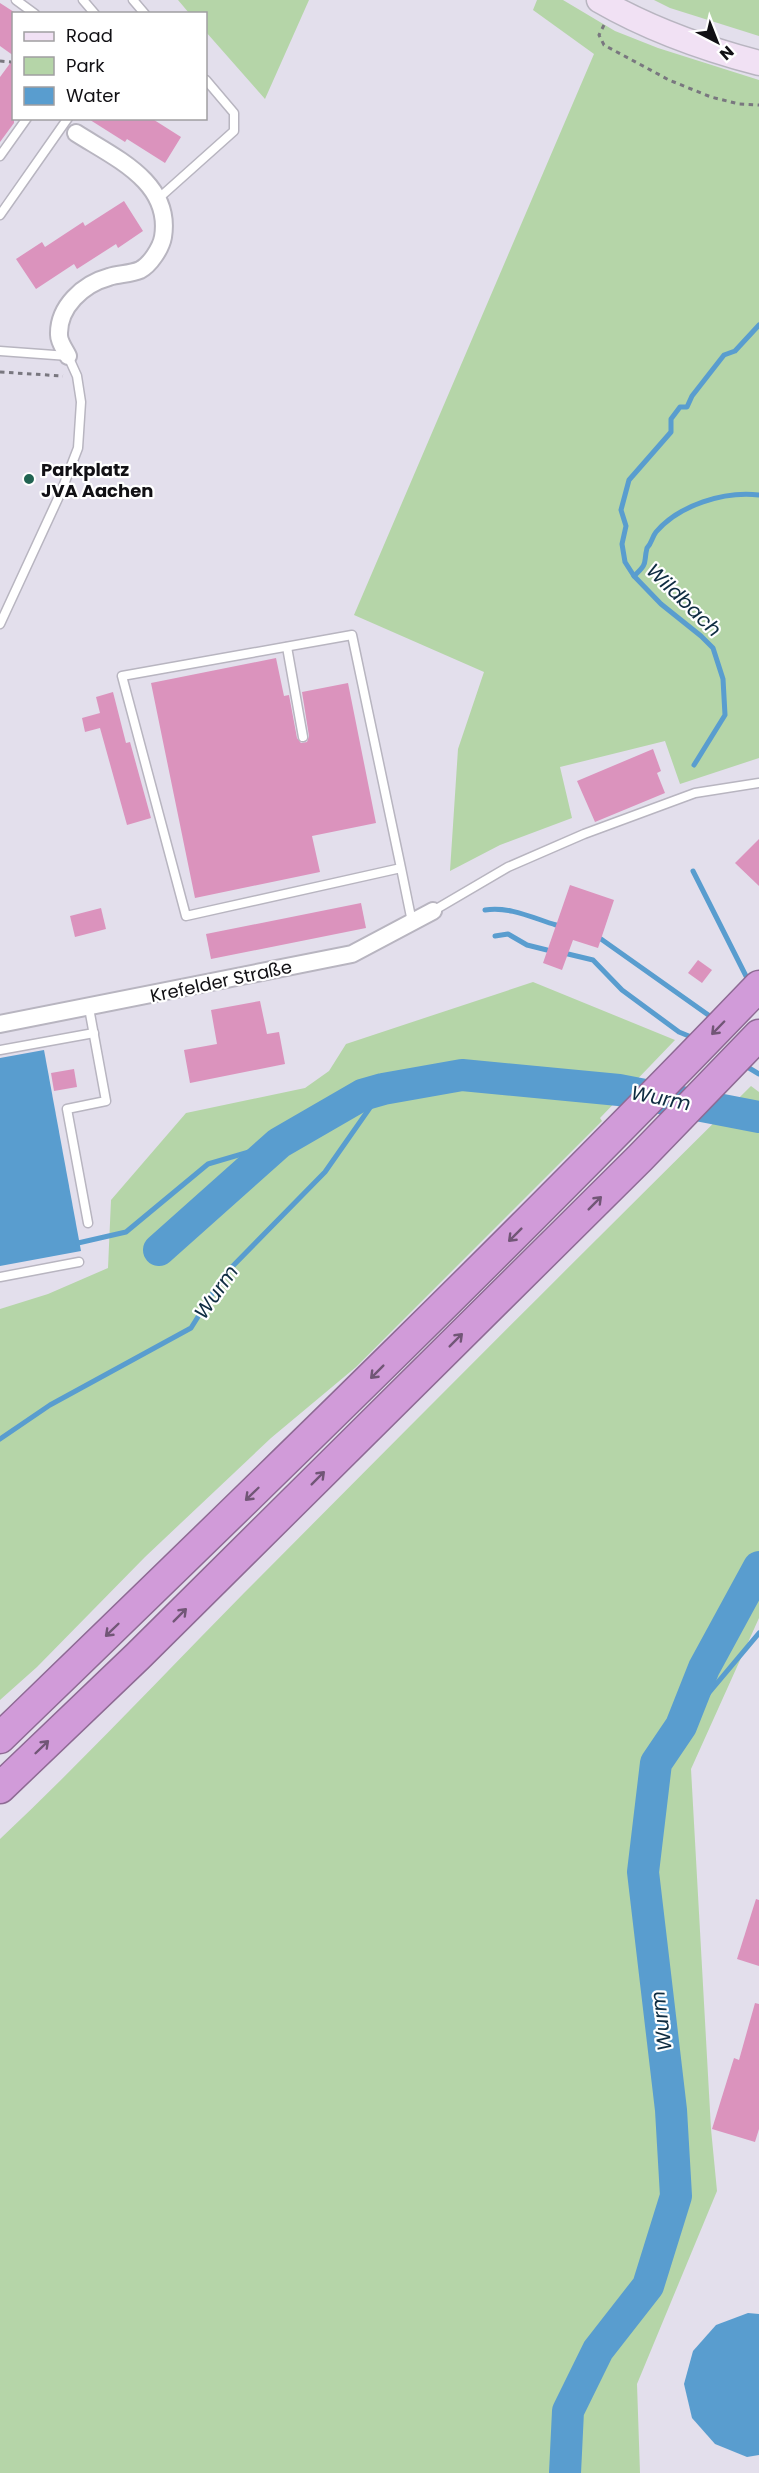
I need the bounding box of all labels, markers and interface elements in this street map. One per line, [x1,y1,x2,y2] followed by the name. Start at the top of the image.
[12,12,207,120] legend
[687,12,747,72] north arrow
[66,23,113,48] text: Road
[715,40,739,65] text: N
[66,53,105,78] text: Park
[66,83,120,108] text: Water
[41,457,153,503] place label: Parkplatz JVA Aachen
[22,472,36,486] marker: Parkplatz JVA Aachen
[640,557,728,643] water label: Wildbach
[148,954,294,1008] street label: Krefelder Straße
[711,1021,726,1036] one-way arrow
[629,1078,693,1118] water label: Wurm
[587,1196,602,1210] one-way arrow
[508,1227,523,1242] one-way arrow
[187,1259,245,1325] water label: Wurm
[449,1333,464,1348] one-way arrow
[369,1365,384,1380] one-way arrow
[310,1470,325,1485] one-way arrow
[244,1487,259,1501] one-way arrow
[172,1608,187,1623] one-way arrow
[104,1623,119,1637] one-way arrow
[35,1740,50,1754] one-way arrow
[643,1989,679,2053] water label: Wurm

